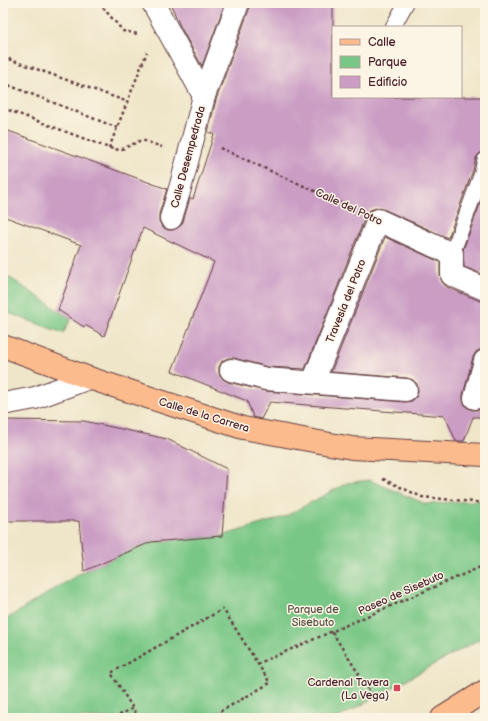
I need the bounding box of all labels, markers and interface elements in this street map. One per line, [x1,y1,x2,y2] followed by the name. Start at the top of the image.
[332,26,462,98] legend
[368,35,396,50] text: Calle
[368,55,407,70] text: Parque
[368,75,408,90] text: Edificio
[168,104,208,210] street label: Calle Desempedrada
[313,186,385,228] street label: Calle del Potro
[323,257,369,345] street label: Travesía del Potro
[157,395,251,435] street label: Calle de la Carrera
[356,568,446,618] street label: Paseo de Sisebuto
[287,603,339,629] park label: Parque de Sisebuto
[308,676,389,702] place label: Cardenal Tavera (La Vega)
[392,683,402,693] marker: Cardenal Tavera (La Vega)

